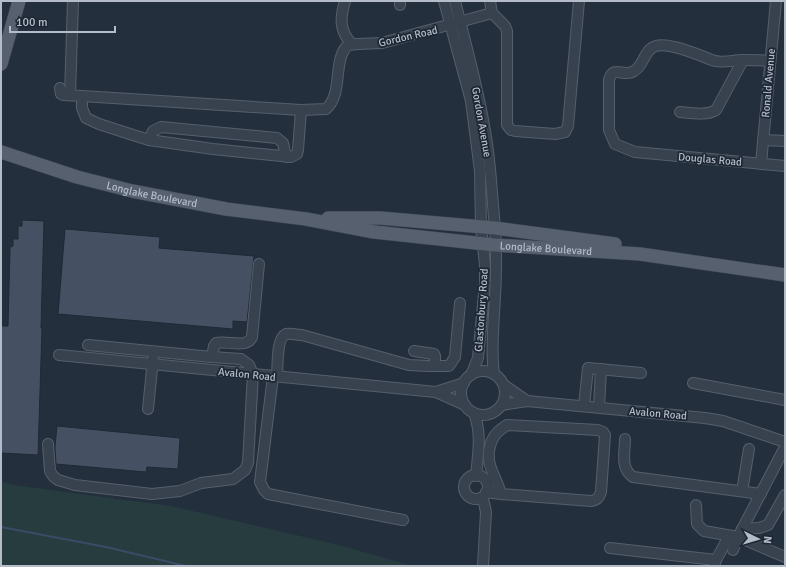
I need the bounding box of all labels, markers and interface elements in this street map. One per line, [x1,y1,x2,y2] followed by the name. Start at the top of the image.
[10,8,115,34] scale bar
[16,15,48,30] text: 100 m
[377,23,439,50] street label: Gordon Road
[759,48,778,118] street label: Ronald Avenue
[469,86,494,158] street label: Gordon Avenue
[677,150,743,169] street label: Douglas Road
[105,179,199,210] street label: Longlake Boulevard
[499,239,593,258] street label: Longlake Boulevard
[472,268,491,352] street label: Glastonbury Road
[217,365,277,384] street label: Avalon Road
[629,404,688,423] street label: Avalon Road
[738,519,778,559] north arrow
[761,535,774,544] text: N

